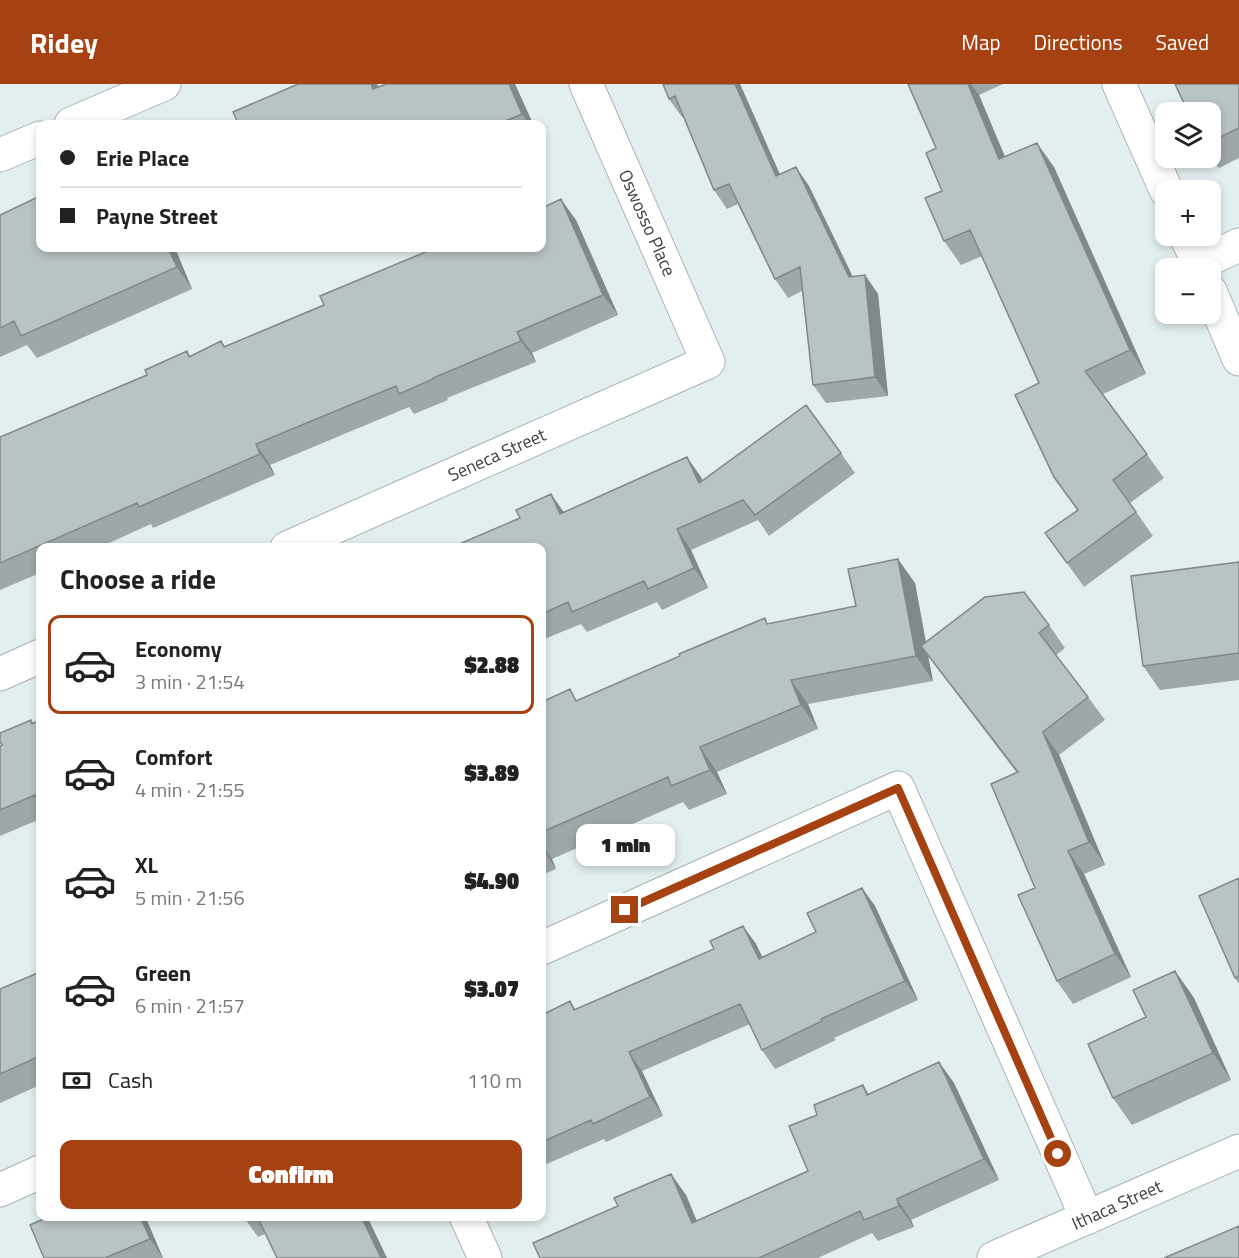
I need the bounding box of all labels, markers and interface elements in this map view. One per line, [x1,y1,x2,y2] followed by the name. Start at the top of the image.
[30,21,98,64] text: Ridey
[961,26,1001,58] text: Map
[1034,26,1123,58] text: Directions
[1156,26,1209,58] text: Saved
[1155,102,1221,324] map controls
[1155,102,1221,168] button: layers
[96,141,189,175] text: Erie Place
[612,165,683,280] street label: Oswosso Place
[1155,180,1221,246] button: +
[96,199,218,233] text: Payne Street
[1155,258,1221,324] button: −
[443,421,551,488] street label: Seneca Street
[60,558,216,599] text: Choose a ride
[135,632,222,666] text: Economy
[63,638,117,692] icon: car
[464,648,519,682] text: $2.88
[135,666,245,697] text: 3 min · 21:54
[135,740,213,774] text: Comfort
[63,746,117,800] icon: car
[464,756,519,790] text: $3.89
[135,774,245,805] text: 4 min · 21:55
[576,823,674,865] callout: 1 min
[601,829,650,860] text: 1 min
[135,848,158,882] text: XL
[63,854,117,908] icon: car
[464,864,519,898] text: $4.90
[135,882,245,913] text: 5 min · 21:56
[611,896,638,923] route end
[135,956,191,990] text: Green
[63,962,117,1016] icon: car
[464,972,519,1006] text: $3.07
[135,990,245,1021] text: 6 min · 21:57
[108,1063,153,1097] text: Cash
[60,1064,93,1097] icon: cash
[467,1065,522,1096] text: 110 m
[60,1140,522,1209] button: Confirm
[1044,1140,1071,1167] route start
[1067,1172,1167,1237] street label: Ithaca Street

